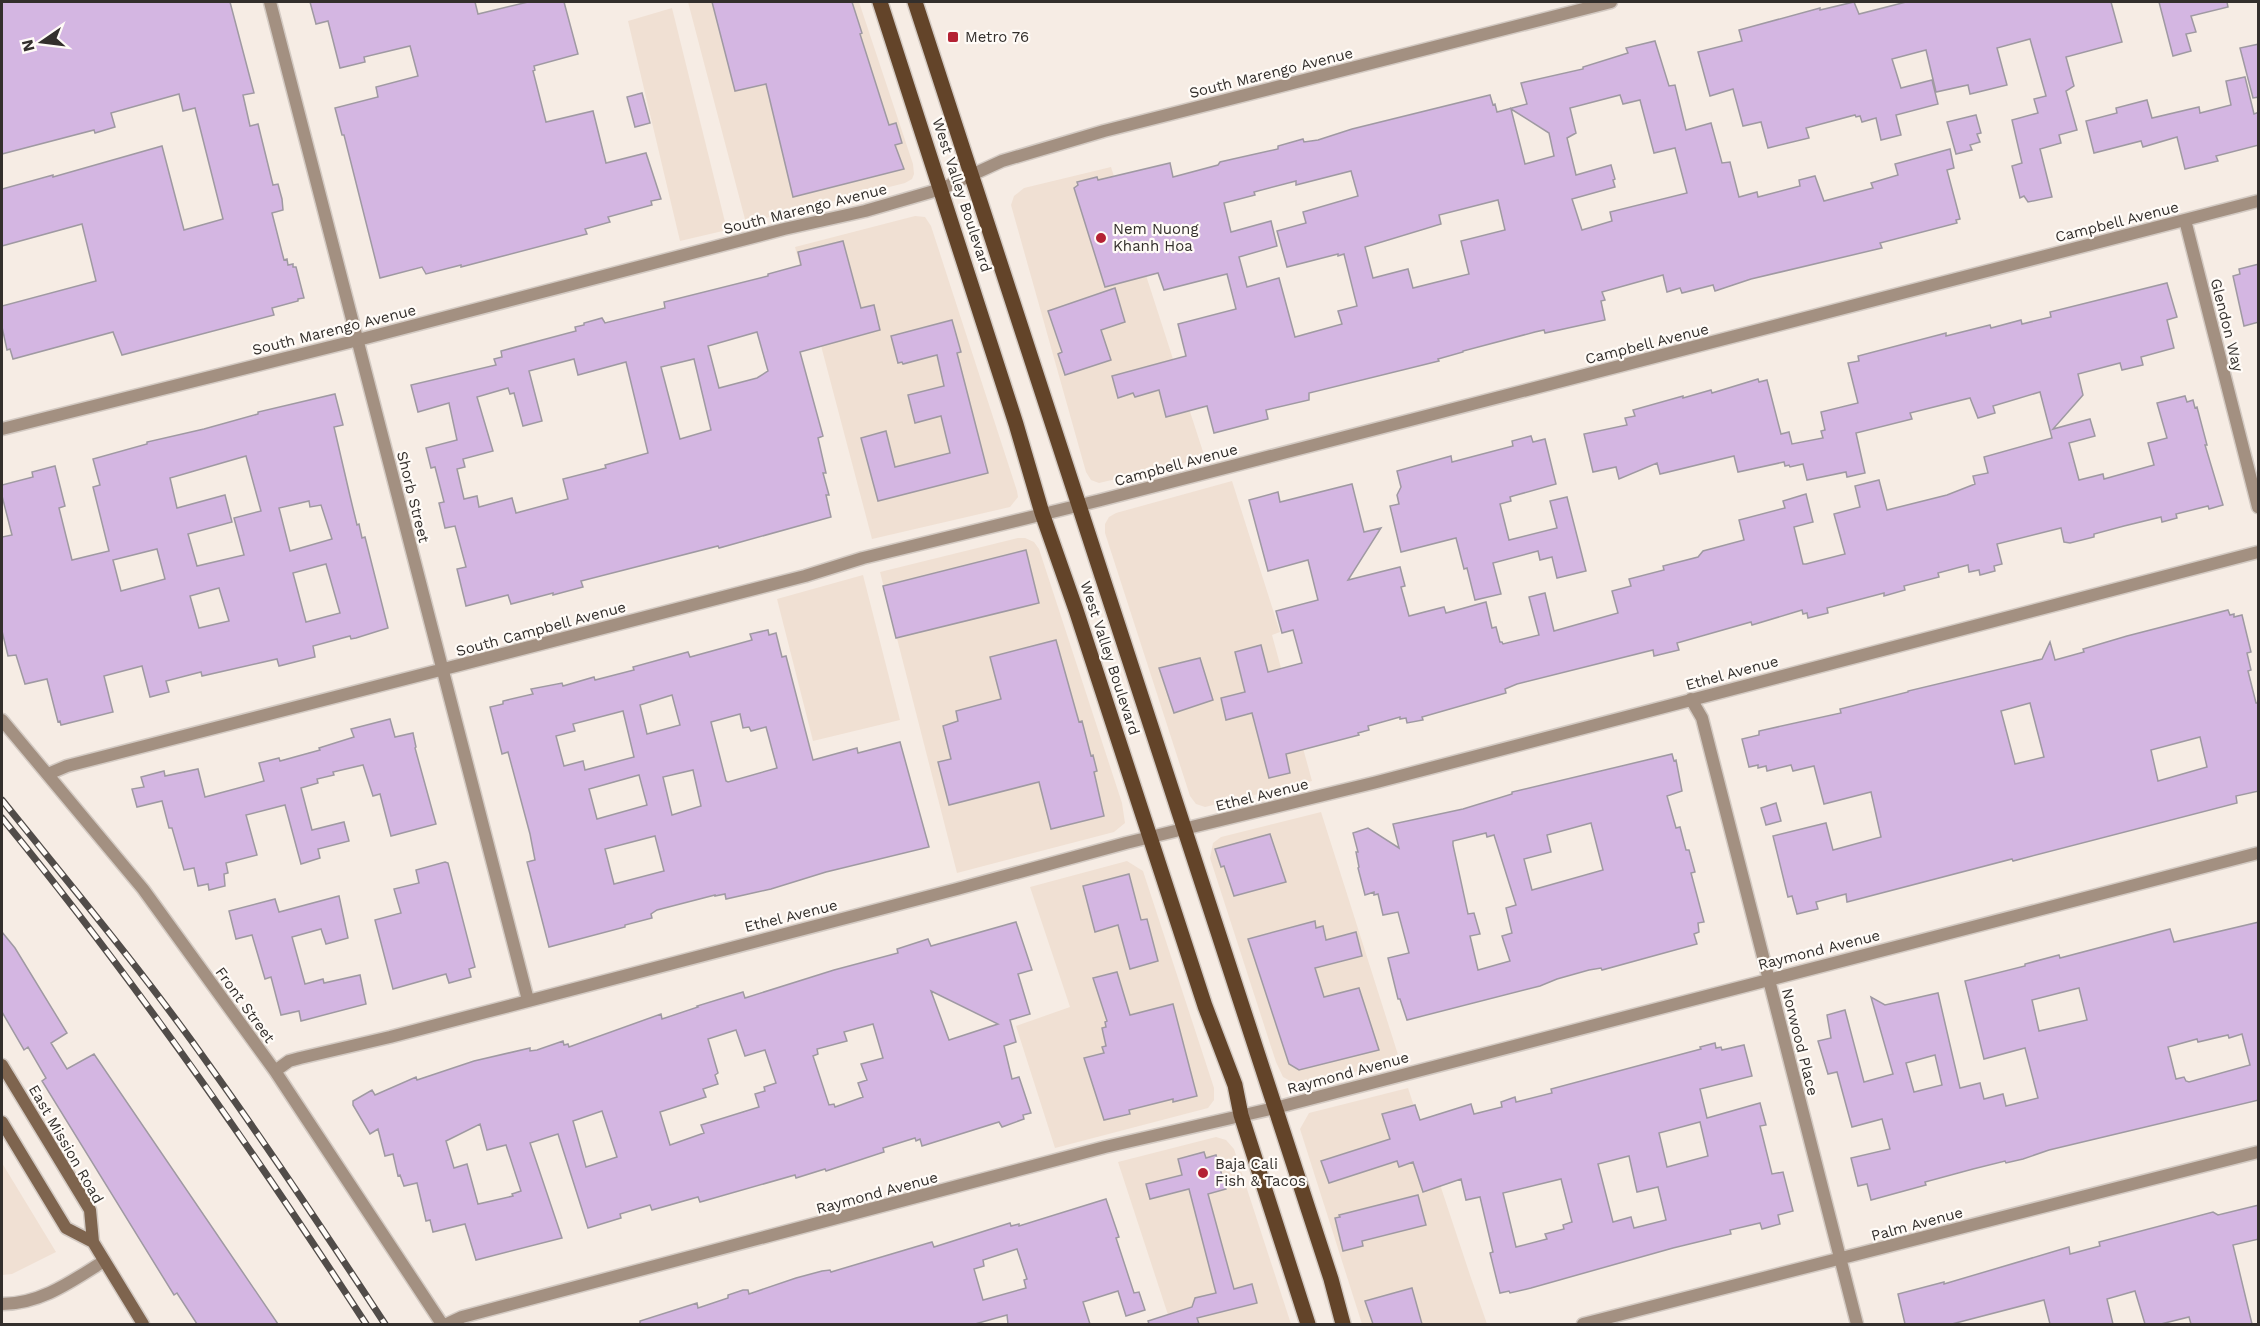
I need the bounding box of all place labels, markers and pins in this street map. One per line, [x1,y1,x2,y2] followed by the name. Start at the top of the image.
[965,28,1029,46] place label: Metro 76
[946,30,960,44] marker: Metro 76
[1113,220,1198,255] place label: Nem Nuong Khanh Hoa
[1094,231,1108,245] marker: Nem Nuong Khanh Hoa
[1215,1155,1306,1190] place label: Baja Cali Fish & Tacos
[1196,1166,1210,1180] marker: Baja Cali Fish & Tacos

